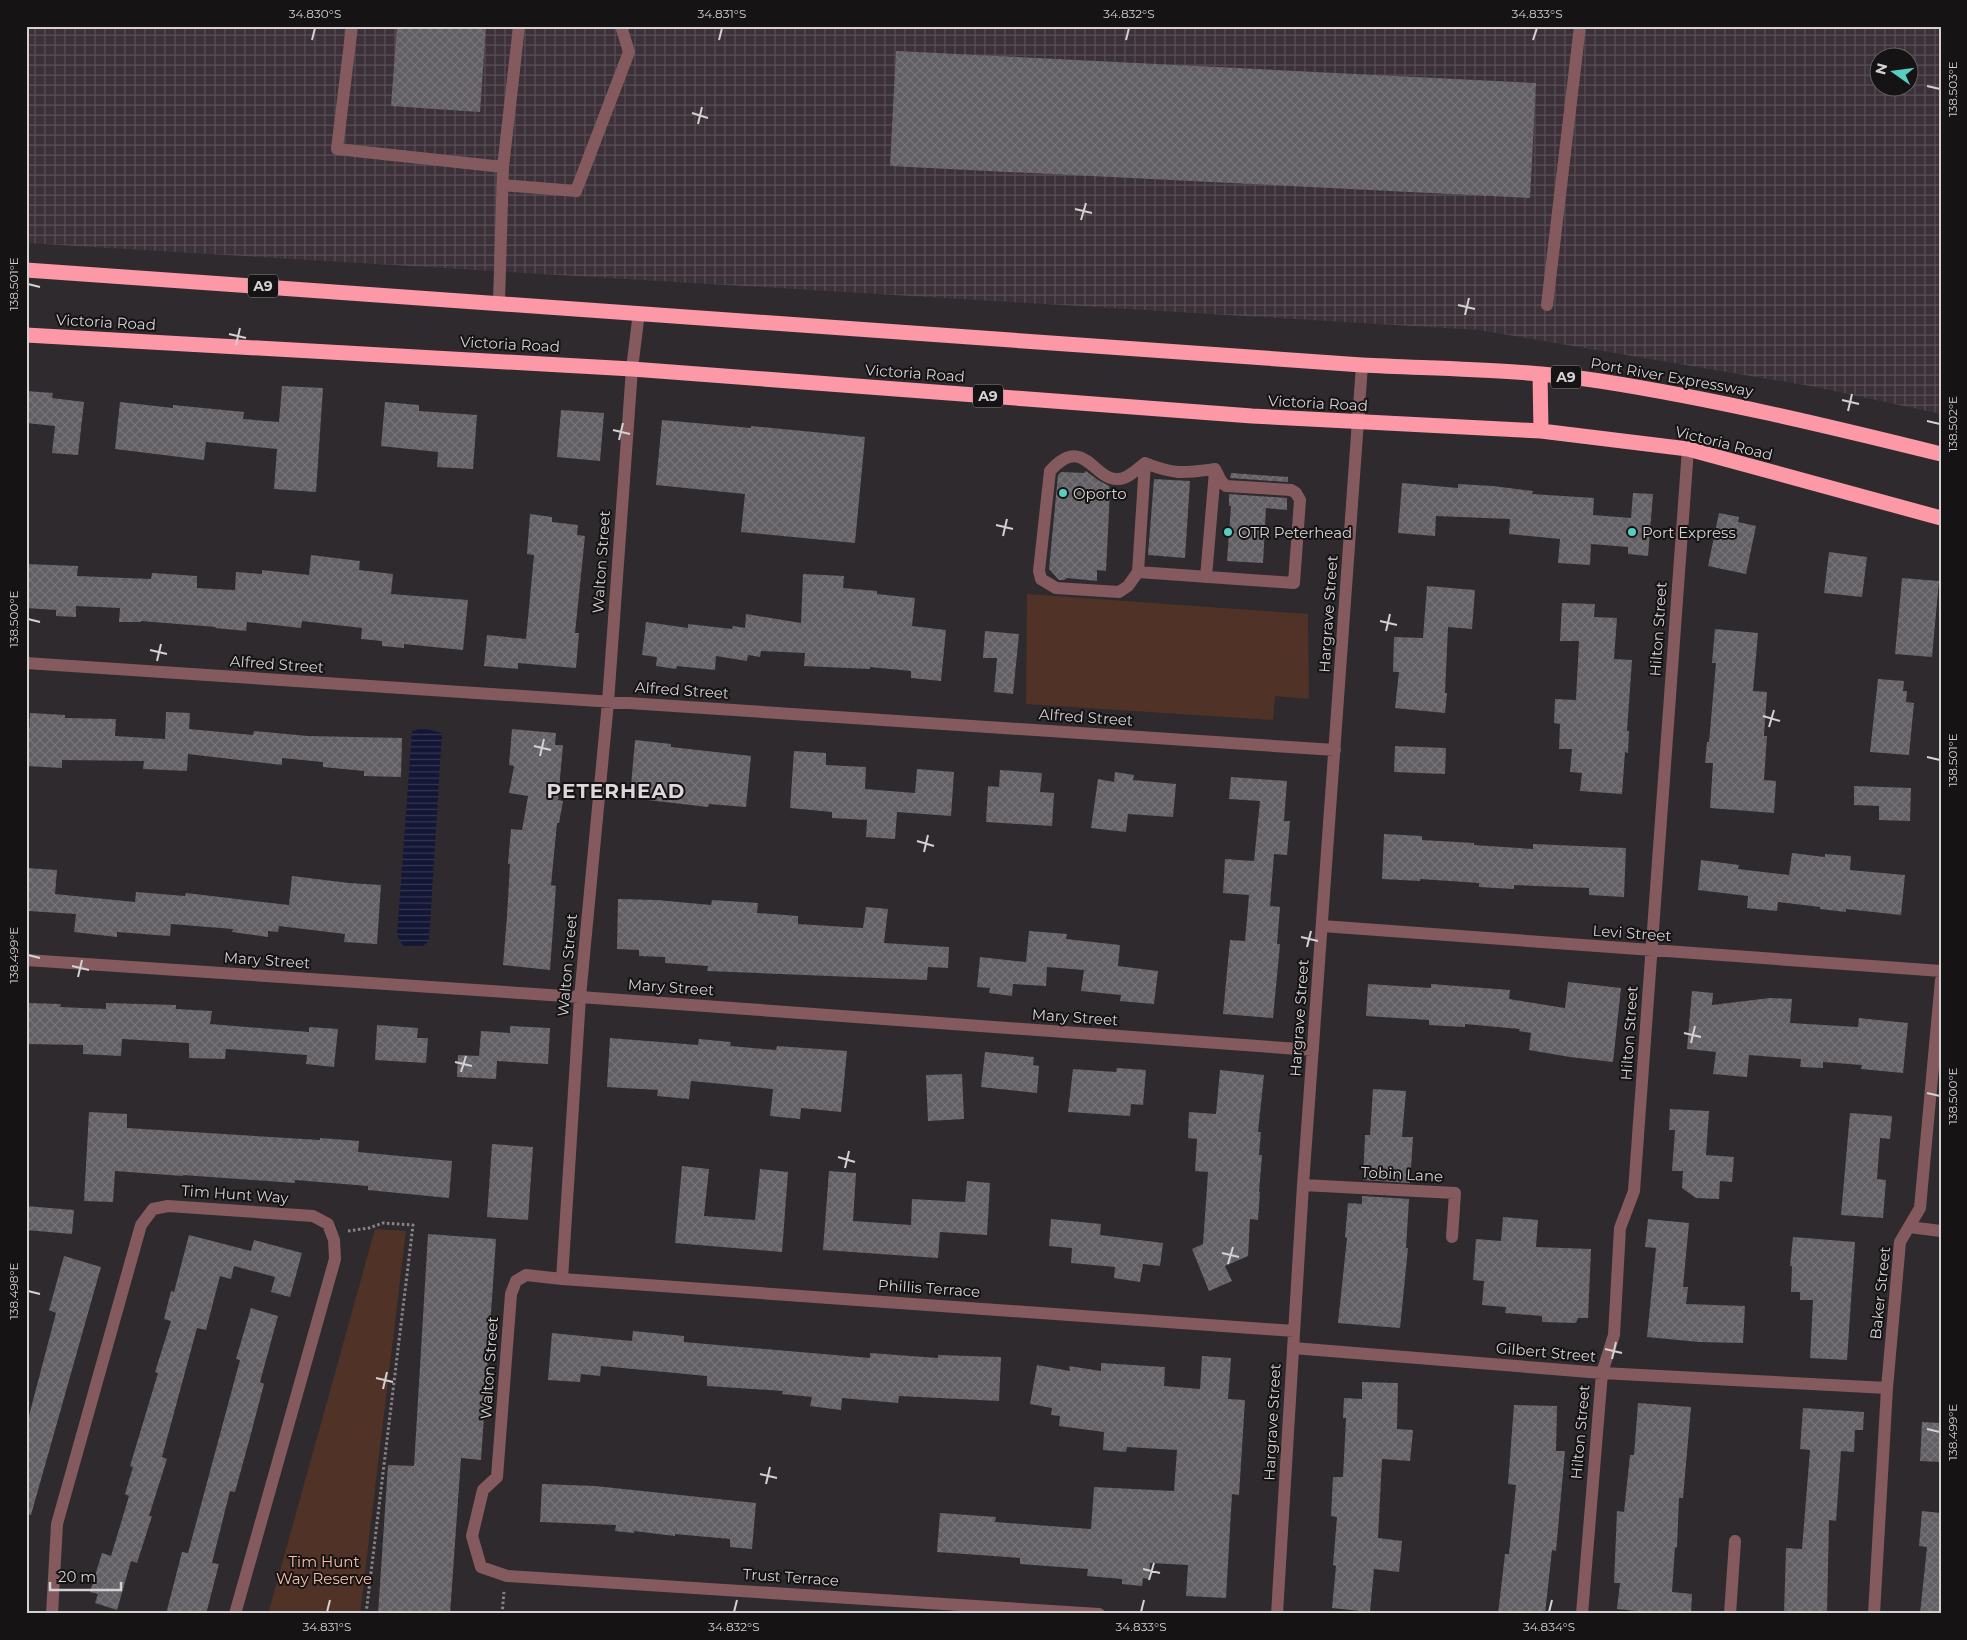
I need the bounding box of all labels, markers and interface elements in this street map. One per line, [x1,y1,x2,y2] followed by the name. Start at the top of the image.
[289,6,341,21] text: 34.830°S
[697,6,747,21] text: 34.831°S
[1103,6,1155,21] text: 34.832°S
[1511,6,1563,21] text: 34.833°S
[1870,48,1920,98] north arrow
[1871,61,1891,77] text: N
[1945,61,1960,117] text: 138.503°E
[6,257,21,311] text: 138.501°E
[248,274,278,298] road number: A9
[56,310,156,334] street label: Victoria Road
[460,332,560,356] street label: Victoria Road
[1589,353,1756,401] street label: Port River Expressway
[864,360,966,386] street label: Victoria Road
[1551,366,1581,388] road number: A9
[973,384,1003,408] road number: A9
[1268,391,1368,415] street label: Victoria Road
[1945,396,1960,452] text: 138.502°E
[1673,422,1775,464] street label: Victoria Road
[1073,484,1127,503] place label: Oporto
[1057,487,1069,499] marker: Oporto
[588,510,614,614] street label: Walton Street
[1238,523,1352,542] place label: OTR Peterhead
[1642,523,1736,542] place label: Port Express
[1222,526,1234,538] marker: OTR Peterhead
[1626,526,1638,538] marker: Port Express
[1314,555,1342,673] street label: Hargrave Street
[1645,581,1671,677] street label: Hilton Street
[6,590,21,648] text: 138.500°E
[229,651,325,677] street label: Alfred Street
[634,677,730,703] street label: Alfred Street
[1038,704,1134,730] street label: Alfred Street
[1945,733,1960,787] text: 138.501°E
[547,779,685,803] district label: PETERHEAD
[553,913,581,1017] street label: Walton Street
[1592,921,1672,945] street label: Levi Street
[6,927,21,983] text: 138.499°E
[223,948,311,972] street label: Mary Street
[1285,959,1313,1077] street label: Hargrave Street
[627,975,715,999] street label: Mary Street
[1616,985,1642,1081] street label: Hilton Street
[1031,1005,1119,1029] street label: Mary Street
[1945,1067,1960,1125] text: 138.500°E
[1360,1162,1444,1186] street label: Tobin Lane
[181,1181,290,1207] street label: Tim Hunt Way
[1866,1246,1894,1340] street label: Baker Street
[6,1262,21,1320] text: 138.498°E
[877,1275,981,1301] street label: Phillis Terrace
[476,1316,502,1420] street label: Walton Street
[1495,1338,1597,1366] street label: Gilbert Street
[1259,1363,1285,1481] street label: Hargrave Street
[1566,1384,1594,1480] street label: Hilton Street
[1945,1404,1960,1460] text: 138.499°E
[276,1552,372,1588] park label: Tim Hunt Way Reserve
[50,1560,121,1592] scale bar
[742,1564,840,1590] street label: Trust Terrace
[58,1567,96,1586] text: 20 m
[302,1619,352,1634] text: 34.831°S
[708,1619,760,1634] text: 34.832°S
[1115,1619,1167,1634] text: 34.833°S
[1523,1619,1575,1634] text: 34.834°S

